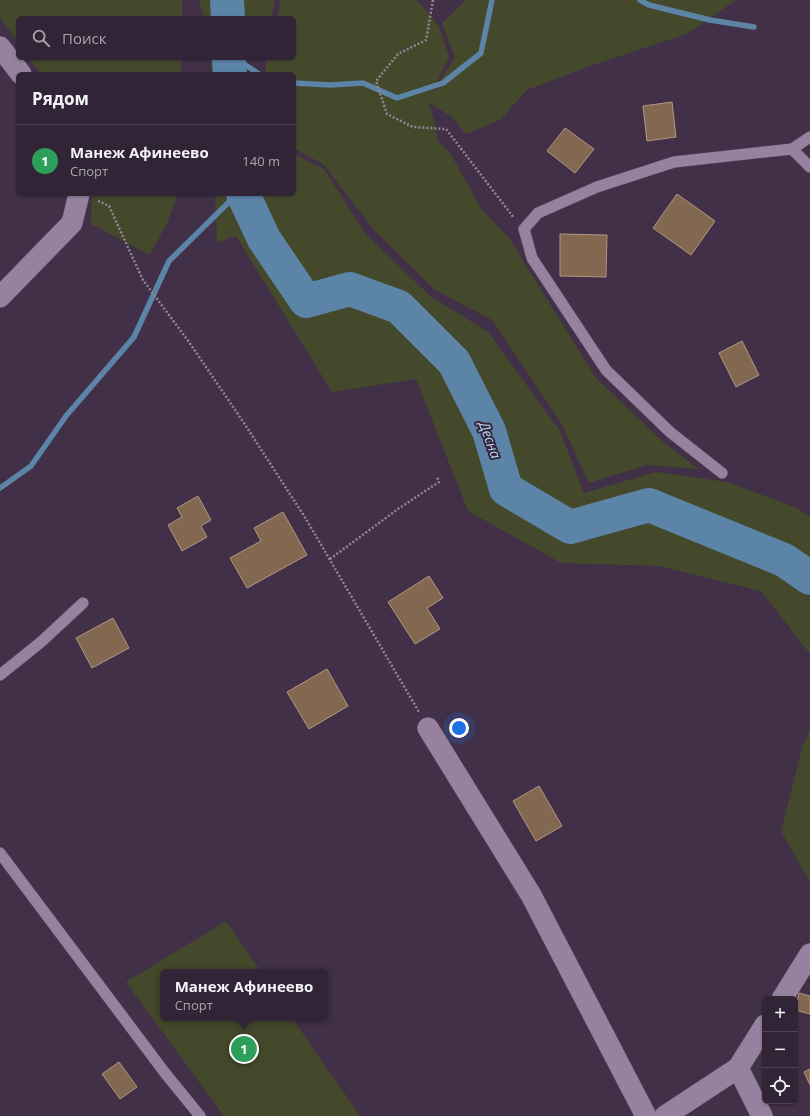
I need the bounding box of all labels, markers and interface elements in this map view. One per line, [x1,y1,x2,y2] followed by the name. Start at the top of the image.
[16,16,296,60] search box
[30,27,52,49] icon: search
[62,28,106,48] text: Поиск
[32,87,89,110] text: Рядом
[70,142,209,162] text: Манеж Афинеево
[41,152,49,170] text: 1
[242,152,280,170] text: 140 m
[70,162,108,180] text: Спорт
[474,417,506,461] water label: Десна
[449,718,469,738] your location
[160,969,328,1021] popup
[175,976,313,996] text: Манеж Афинеево
[175,996,213,1014] text: Спорт
[762,996,798,1104] map controls
[762,996,798,1032] button: +
[762,1032,798,1068] button: −
[231,1034,257,1064] pin: 1
[762,1068,798,1104] button: locate

